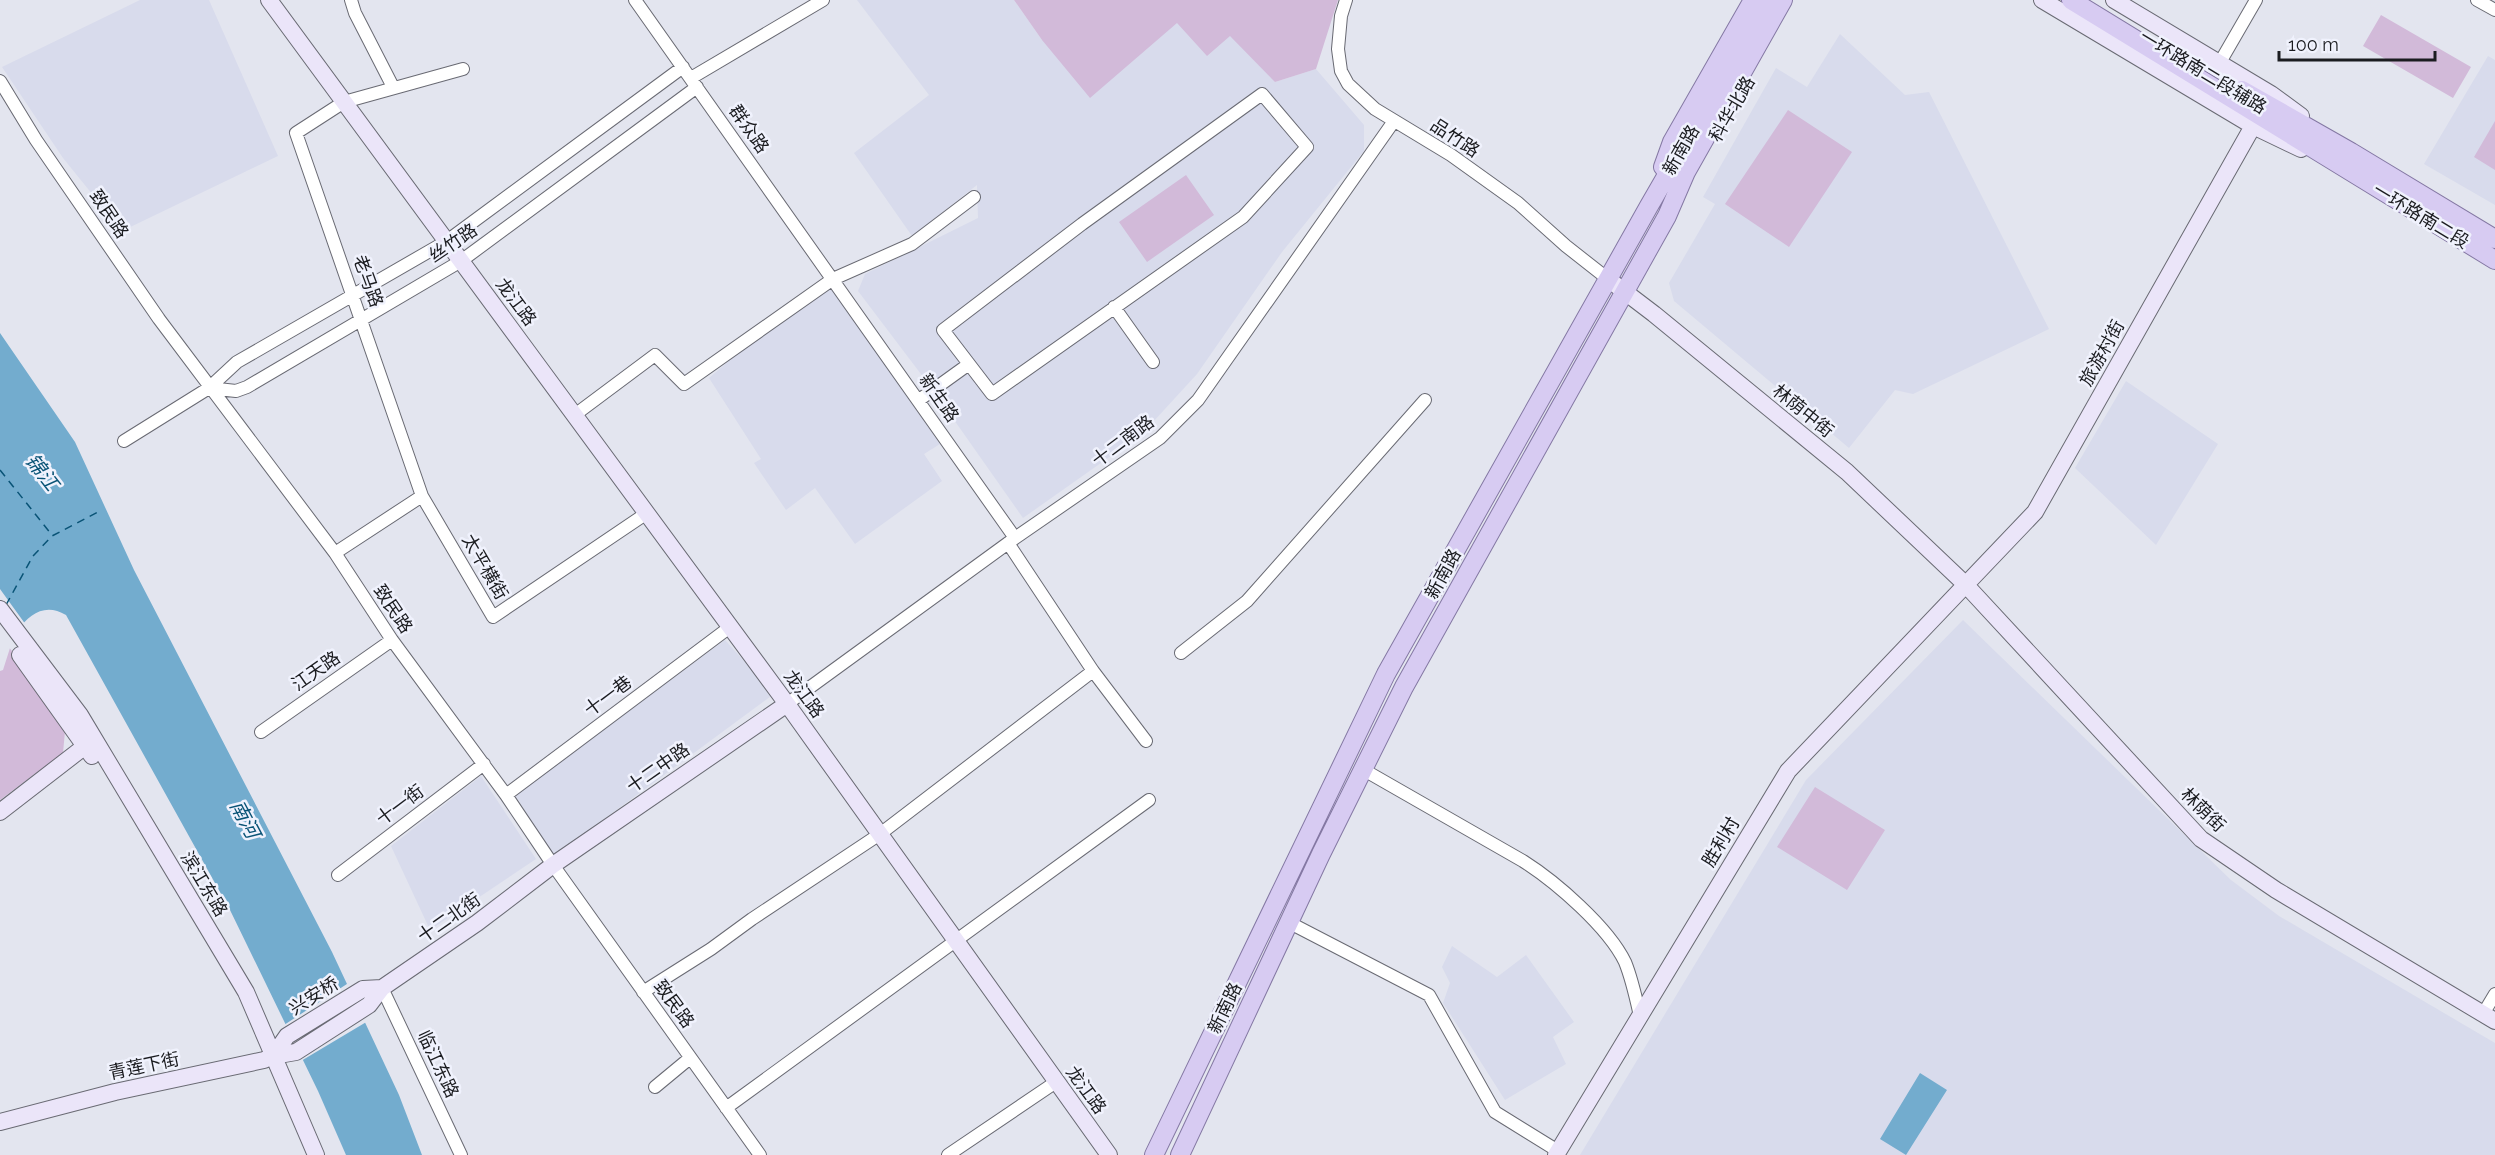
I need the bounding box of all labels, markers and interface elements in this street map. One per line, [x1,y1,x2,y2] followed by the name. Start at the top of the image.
[2279,24,2435,62] scale bar
[2136,25,2270,118] street label: 一环路南二段辅路
[2288,34,2339,55] text: 100 m
[1704,72,1759,145] street label: 科华北路
[725,101,773,157] street label: 群众路
[1427,114,1484,161] street label: 品竹路
[1658,121,1703,178] street label: 新南路
[2370,179,2473,252] street label: 一环路南二段
[86,185,133,242] street label: 致民路
[424,219,481,266] street label: 丝竹路
[349,252,388,310] street label: 老马路
[492,274,541,330] street label: 龙江路
[2075,316,2128,389] street label: 旅游村街
[915,370,963,426] street label: 新生路
[1769,380,1838,441] street label: 林荫中街
[1088,411,1158,471] street label: 十二南路
[20,449,65,497] water label: 锦江
[458,530,513,603] street label: 太平横街
[1420,545,1465,602] street label: 新南路
[370,580,417,637] street label: 致民路
[288,647,344,695] street label: 江天路
[780,666,829,722] street label: 龙江路
[580,671,636,720] street label: 十一巷
[622,738,693,797] street label: 十二中路
[372,780,428,829] street label: 十一街
[2177,783,2230,836] street label: 林荫街
[225,796,267,846] water label: 南河
[1698,813,1743,870] street label: 胜利村
[177,847,232,920] street label: 滨江东路
[413,888,484,947] street label: 十二北街
[285,972,342,1019] street label: 兴安桥
[650,976,699,1032] street label: 致民路
[1203,979,1246,1037] street label: 新南路
[414,1027,463,1101] street label: 临江东路
[106,1048,181,1083] street label: 青莲下街
[1062,1062,1111,1118] street label: 龙江路

